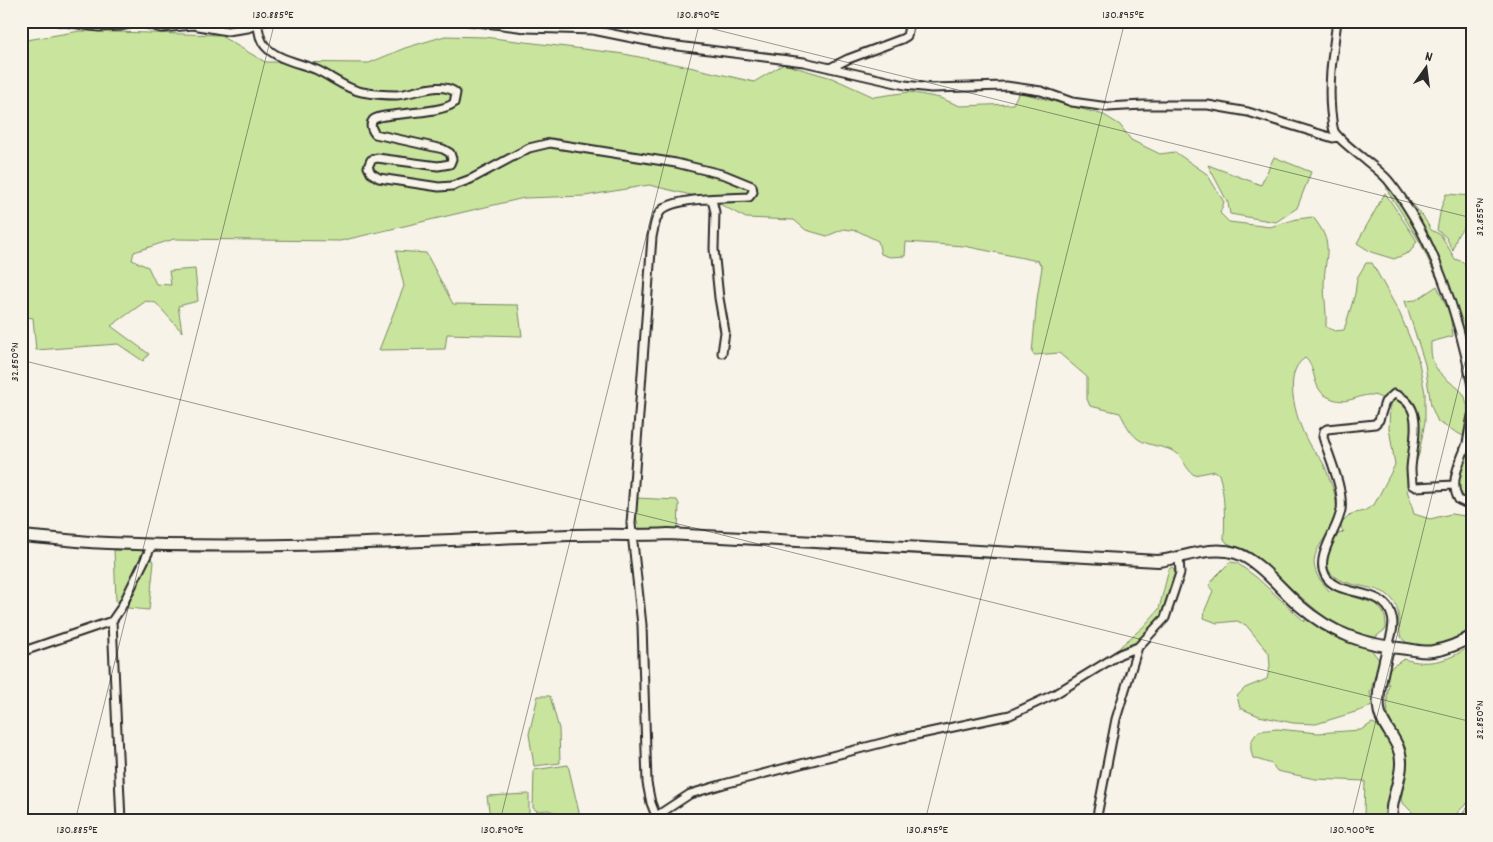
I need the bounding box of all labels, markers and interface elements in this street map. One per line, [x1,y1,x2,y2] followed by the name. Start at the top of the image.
[253,7,294,24] text: 130.885°E
[677,7,720,24] text: 130.890°E
[1102,7,1144,24] text: 130.895°E
[1400,42,1450,92] north arrow
[1423,47,1435,68] text: N
[1472,198,1489,236] text: 32.855°N
[7,342,24,382] text: 32.850°N
[1472,700,1489,740] text: 32.850°N
[57,822,98,839] text: 130.885°E
[481,822,524,839] text: 130.890°E
[906,822,948,839] text: 130.895°E
[1330,822,1375,839] text: 130.900°E

